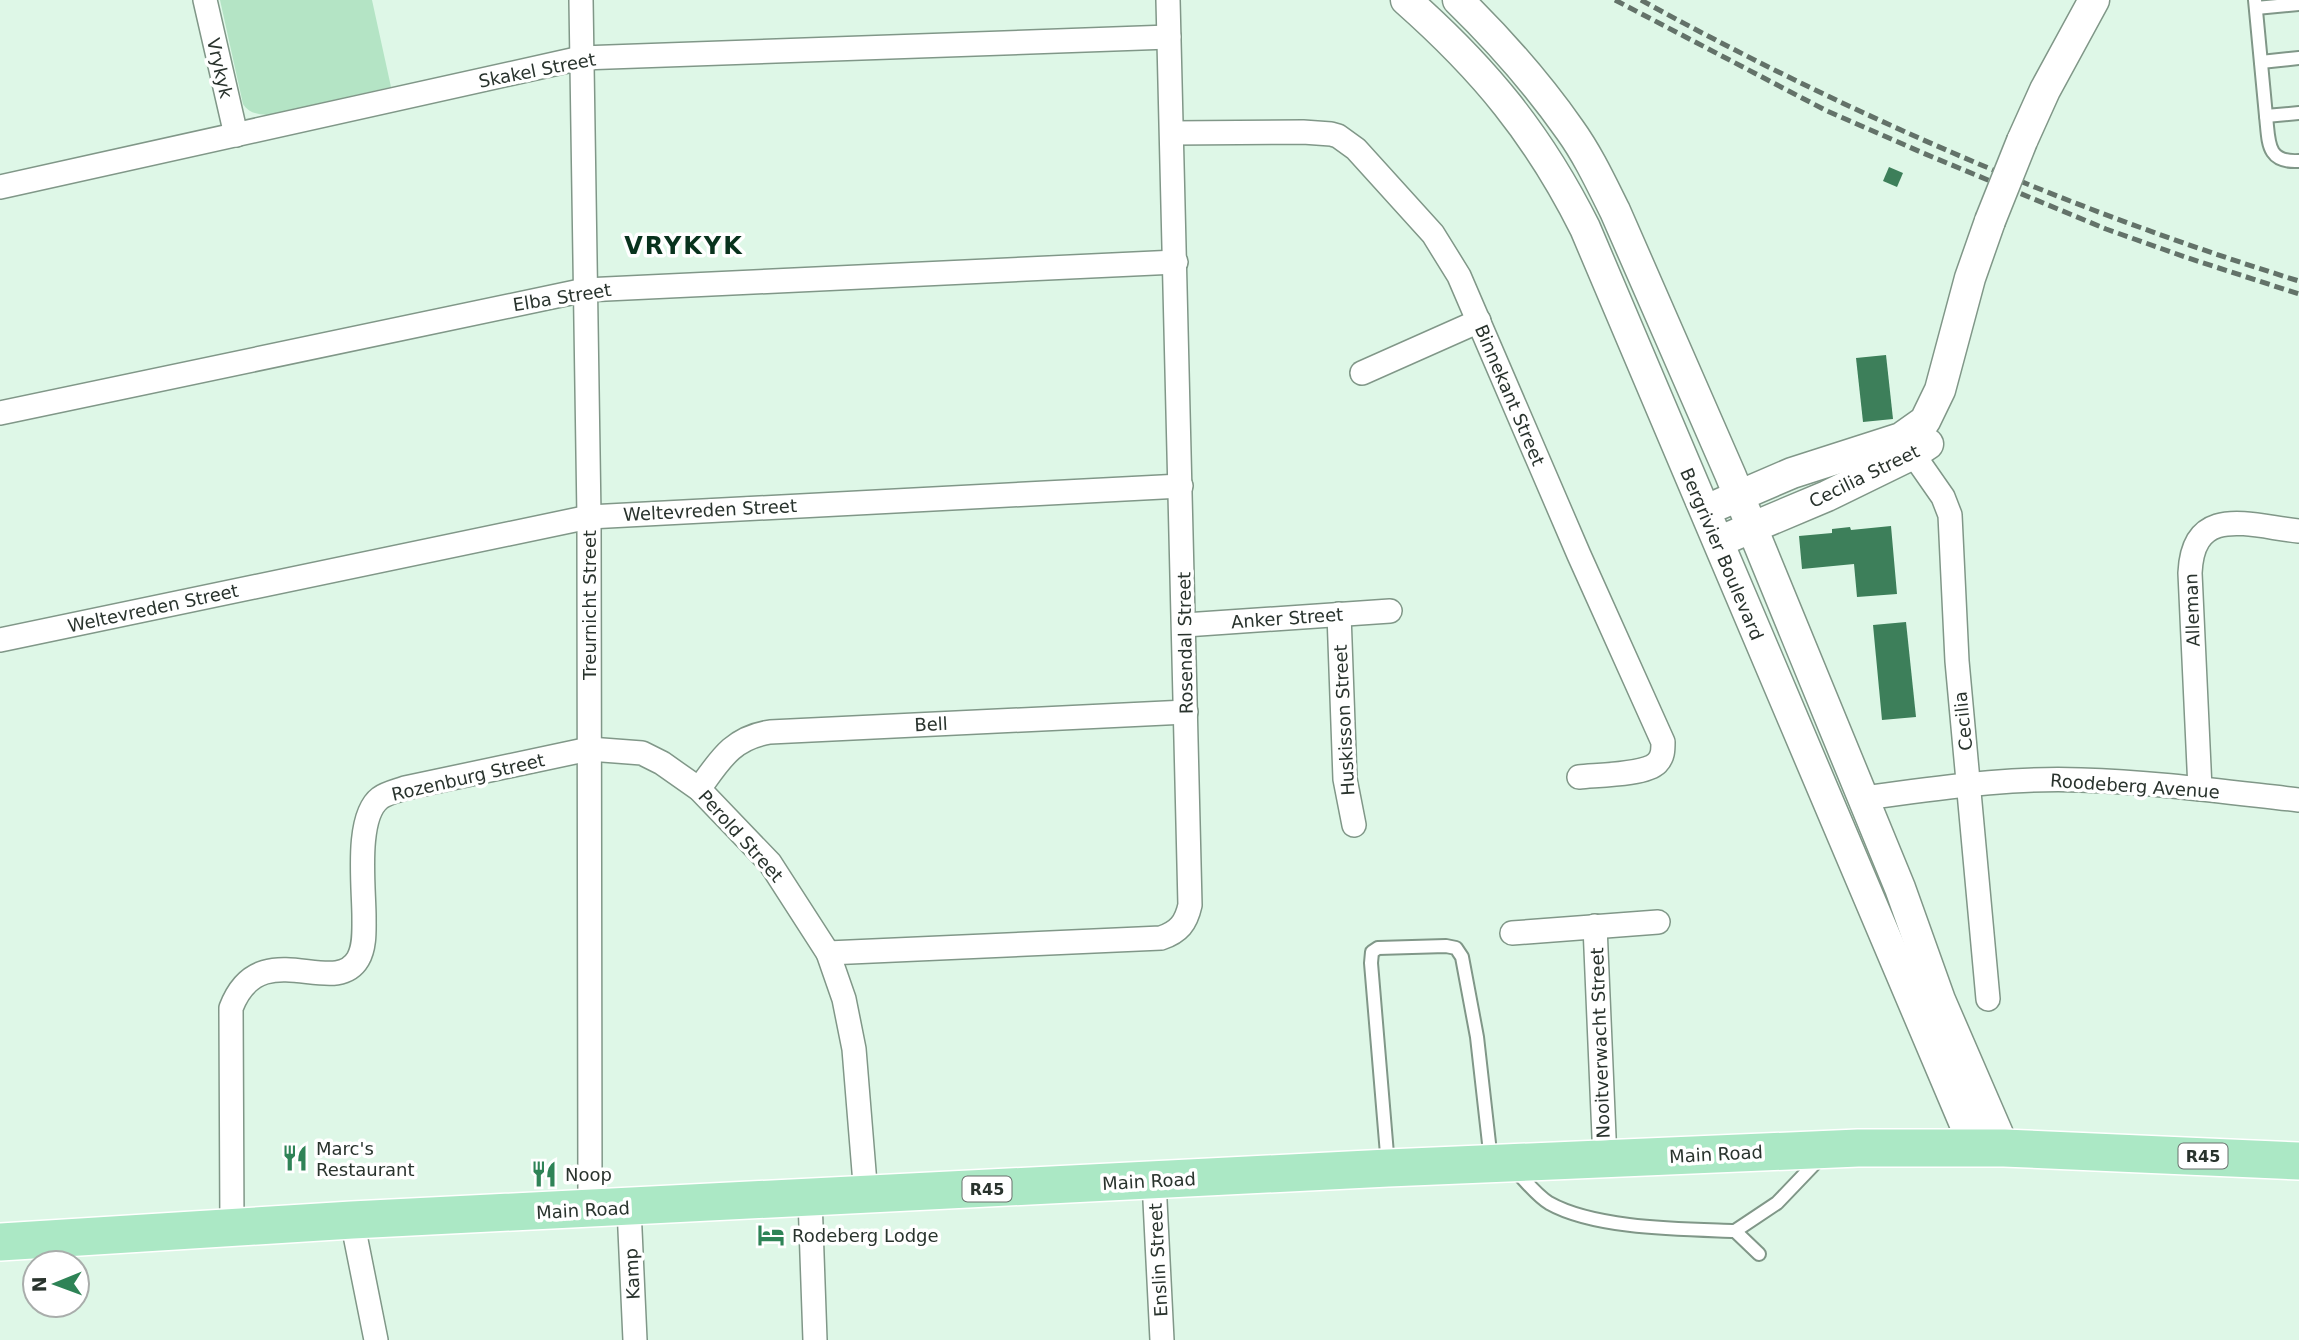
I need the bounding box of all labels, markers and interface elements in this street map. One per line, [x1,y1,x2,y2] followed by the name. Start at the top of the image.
[203,36,237,101] street label: Vrykyk
[477,48,597,92] street label: Skakel Street
[624,232,744,260] district label: VRYKYK
[511,279,613,315] street label: Elba Street
[1471,321,1549,469] street label: Binnekant Street
[1805,440,1923,512] street label: Cecilia Street
[1676,465,1768,643] street label: Bergrivier Boulevard
[623,495,797,525] street label: Weltevreden Street
[579,530,600,681] street label: Treurnicht Street
[1173,572,1197,714] street label: Rosendal Street
[2180,573,2204,647] street label: Alleman
[66,580,240,636] street label: Weltevreden Street
[1230,604,1344,632] street label: Anker Street
[1330,644,1358,796] street label: Huskisson Street
[1949,690,1977,752] street label: Cecilia
[914,713,948,735] street label: Bell
[389,749,547,805] street label: Rozenburg Street
[2050,770,2220,802] street label: Roodeberg Avenue
[694,786,788,886] street label: Perold Street
[1586,947,1614,1139] street label: Nooitverwacht Street
[316,1138,415,1180] place label: Marc's Restaurant
[1669,1141,1763,1167] street label: Main Road
[280,1143,310,1173] restaurant icon: Marc's Restaurant
[2178,1144,2228,1168] road number: R45
[529,1159,559,1189] restaurant icon: Noop
[565,1164,612,1185] place label: Noop
[1102,1168,1196,1194] street label: Main Road
[962,1176,1012,1202] road number: R45
[536,1197,630,1223] street label: Main Road
[1145,1203,1171,1317] street label: Enslin Street
[756,1220,786,1250] hotel icon: Rodeberg Lodge
[792,1225,939,1246] place label: Rodeberg Lodge
[620,1248,644,1300] street label: Kamp
[21,1249,91,1319] north arrow
[28,1276,50,1292] text: N

